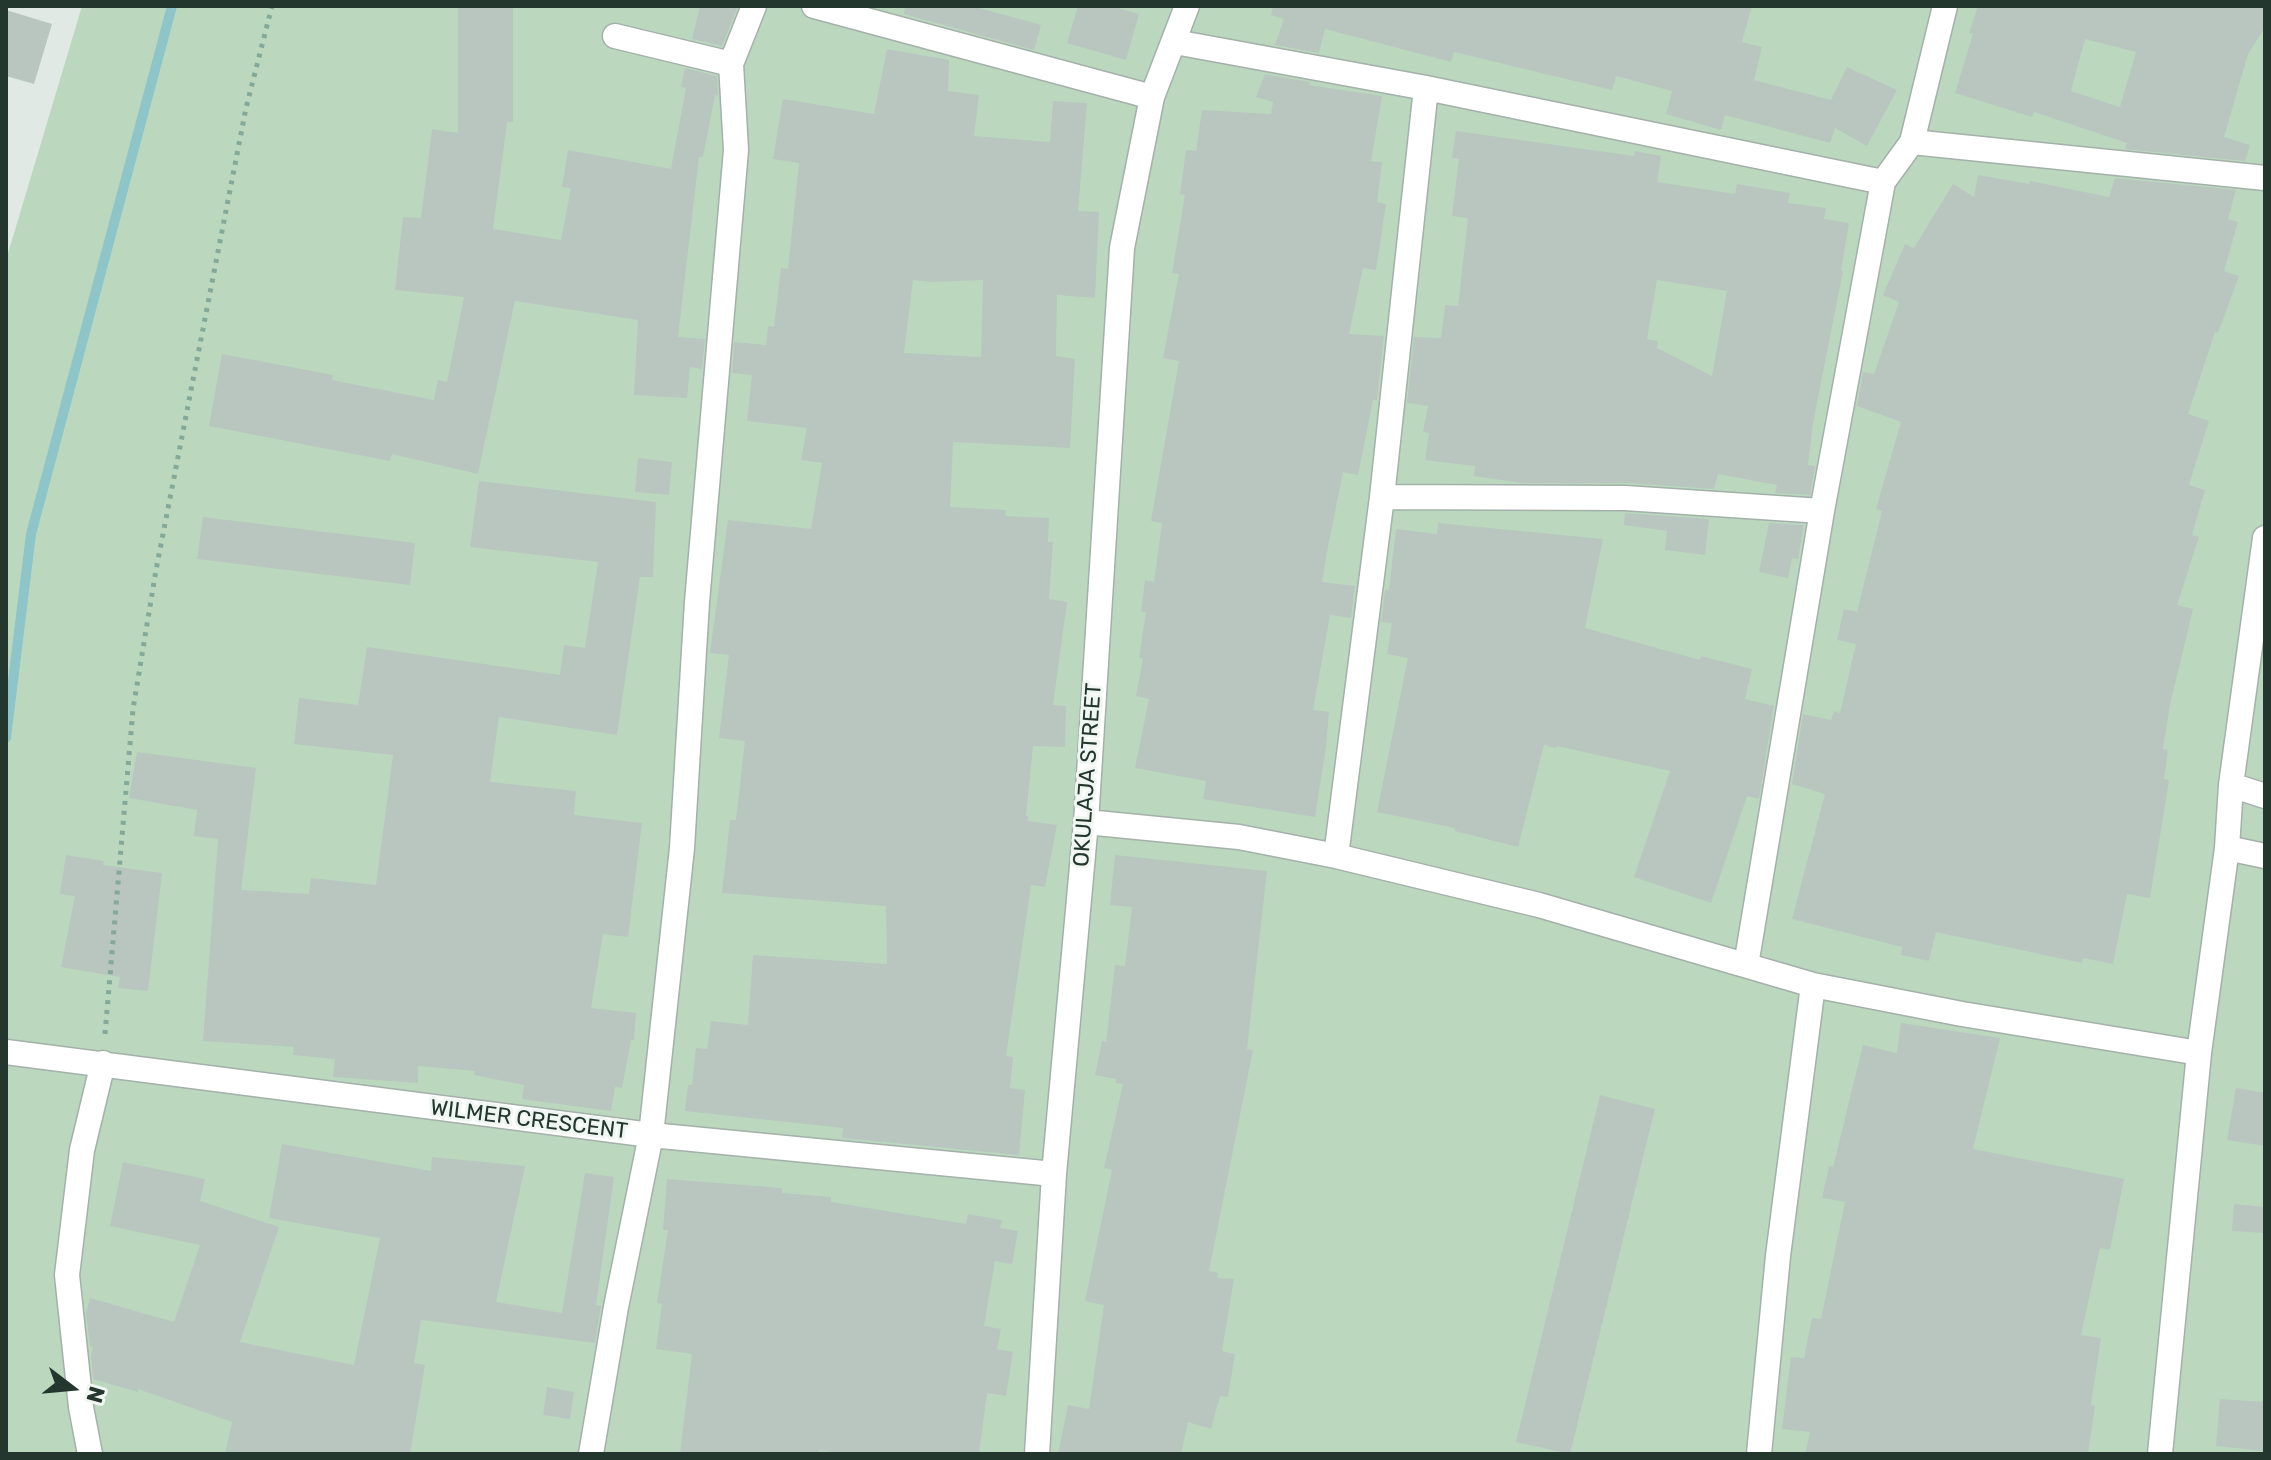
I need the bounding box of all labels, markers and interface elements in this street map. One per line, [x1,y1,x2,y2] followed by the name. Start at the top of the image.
[1068,682,1108,868] street label: OKULAJA STREET
[429,1095,629,1145] street label: WILMER CRESCENT
[32,1348,112,1428] north arrow
[80,1383,111,1406] text: N

